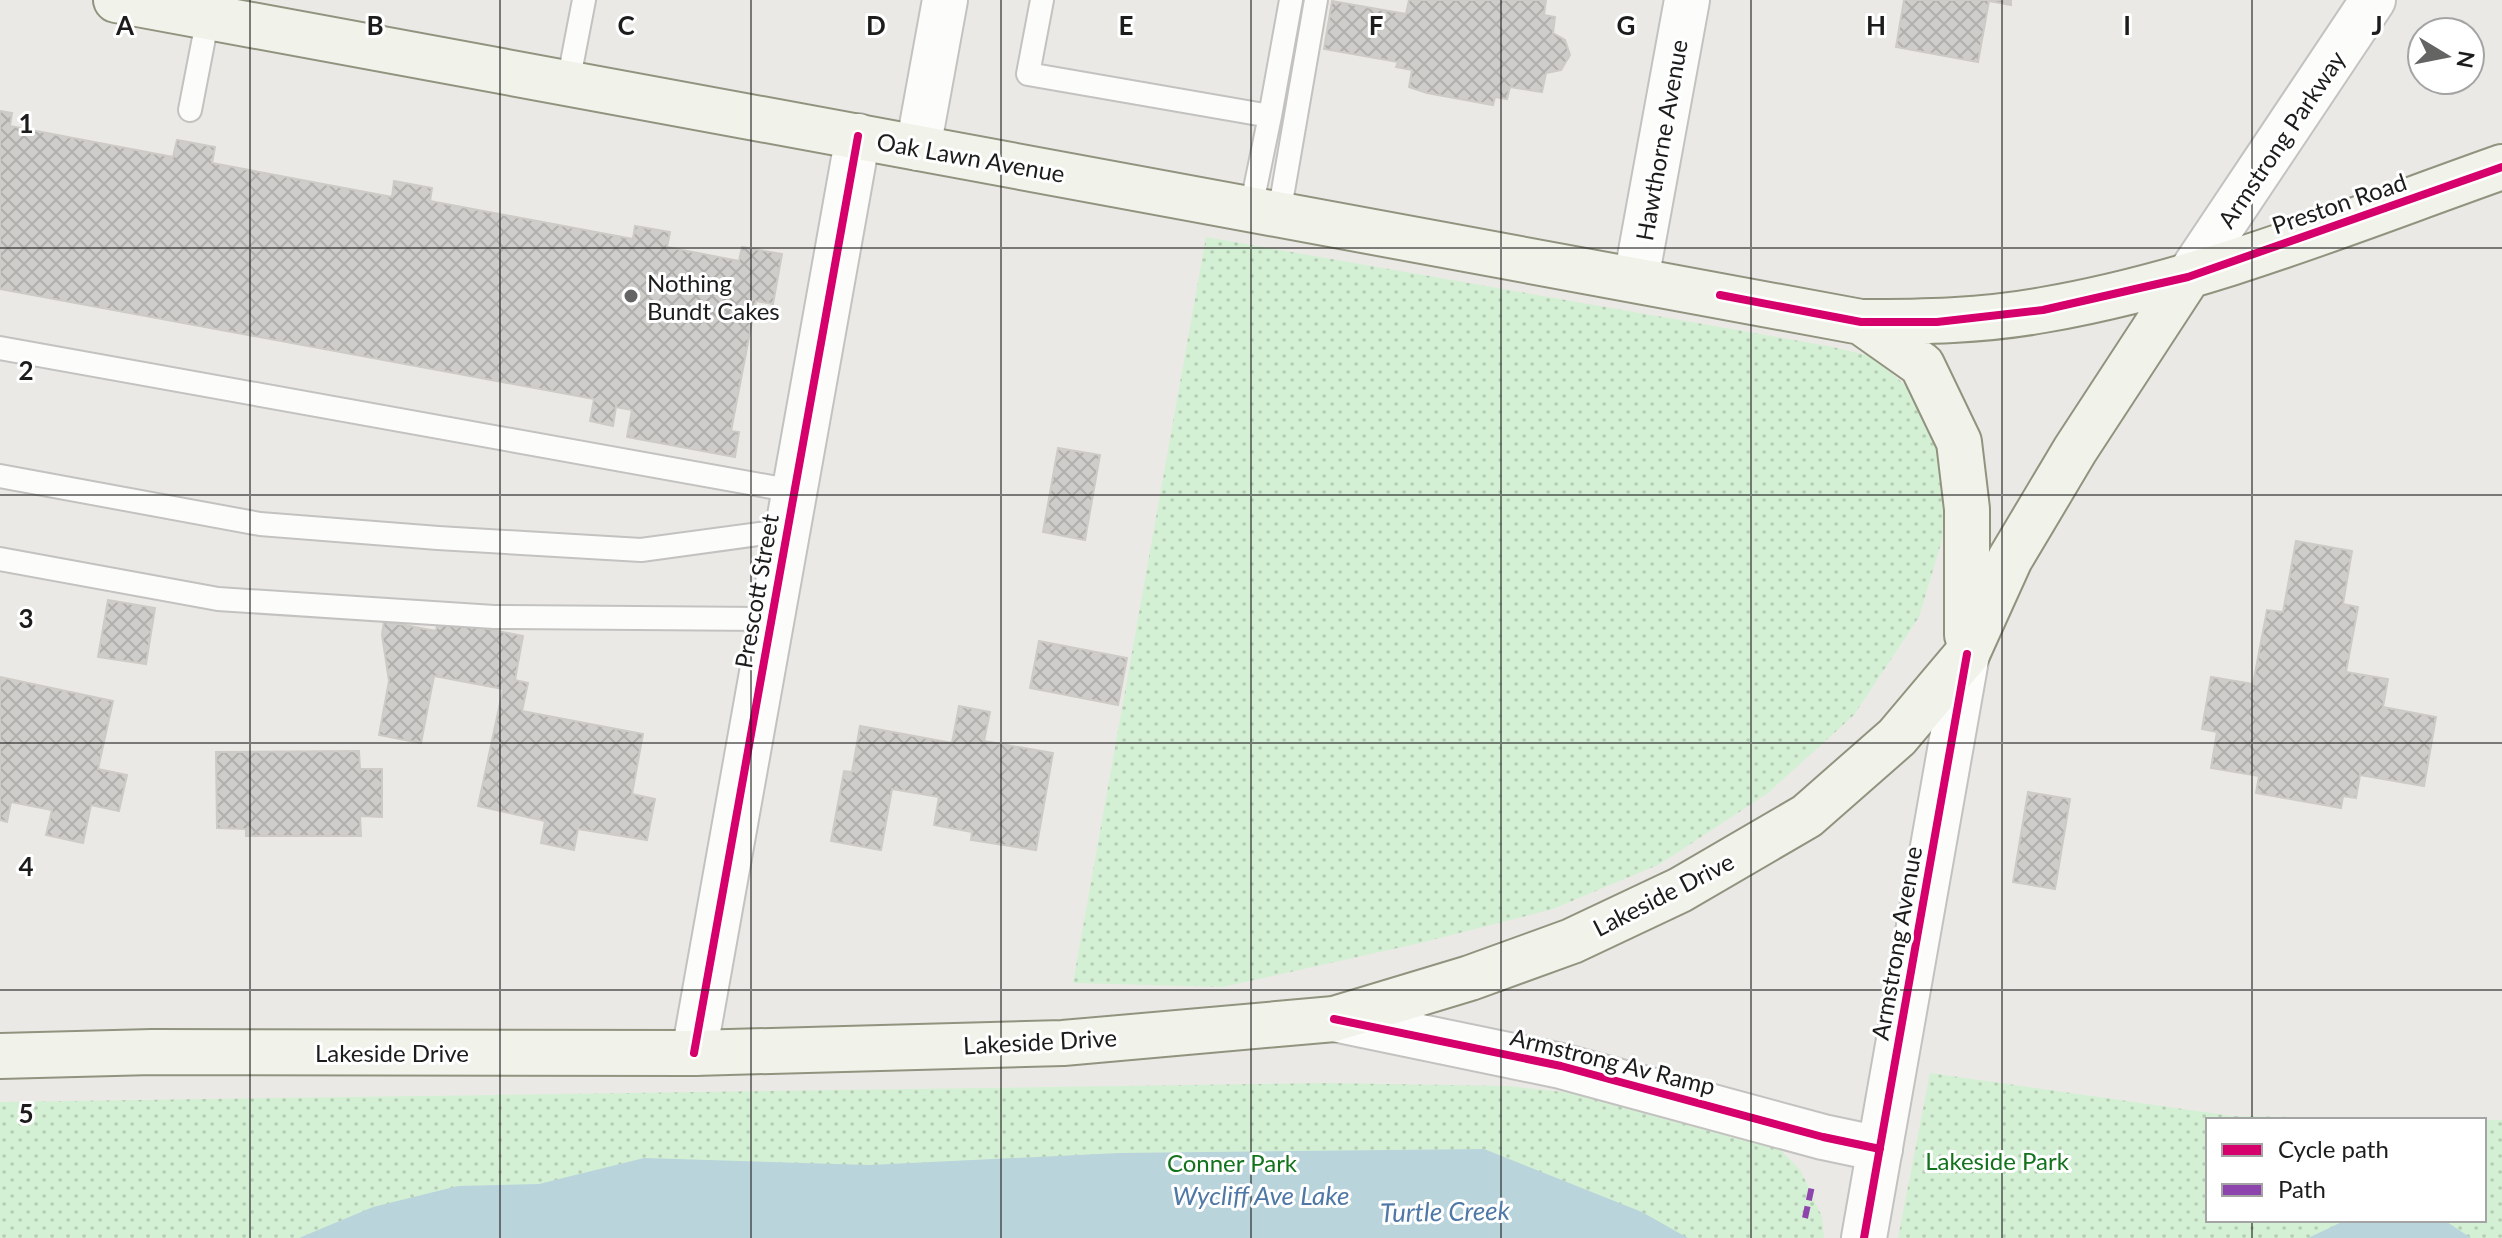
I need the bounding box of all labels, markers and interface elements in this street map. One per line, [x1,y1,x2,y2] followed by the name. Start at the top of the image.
[115,9,135,41] text: A
[366,9,384,41] text: B
[617,9,635,41] text: C
[866,9,886,41] text: D
[1119,9,1133,41] text: E
[1369,9,1383,41] text: F
[1617,9,1635,41] text: G
[1866,9,1886,41] text: H
[2123,9,2131,41] text: I
[2371,9,2383,41] text: J
[2406,16,2486,96] north arrow
[1629,37,1693,243] street label: Hawthorne Avenue
[2211,45,2351,233] street label: Armstrong Parkway
[2451,49,2481,70] text: N
[18,107,34,139] text: 1
[875,126,1067,188] street label: Oak Lawn Avenue
[2268,166,2410,240] street label: Preston Road
[647,268,780,325] place label: Nothing Bundt Cakes
[622,287,640,305] marker: Nothing Bundt Cakes
[18,354,34,386] text: 2
[728,511,784,670] street label: Prescott Street
[18,602,34,634] text: 3
[1865,844,1927,1042] street label: Armstrong Avenue
[1588,846,1738,942] street label: Lakeside Drive
[18,850,34,882] text: 4
[962,1022,1118,1060] street label: Lakeside Drive
[1508,1022,1718,1100] street label: Armstrong Av Ramp
[315,1038,469,1067] street label: Lakeside Drive
[18,1097,34,1129] text: 5
[2206,1118,2486,1222] legend
[2278,1134,2389,1163] text: Cycle path
[1925,1146,2070,1175] park label: Lakeside Park
[1167,1148,1298,1177] park label: Conner Park
[2278,1174,2326,1203] text: Path
[1173,1179,1349,1211] water label: Wycliff Ave Lake
[1380,1194,1511,1228] water label: Turtle Creek

